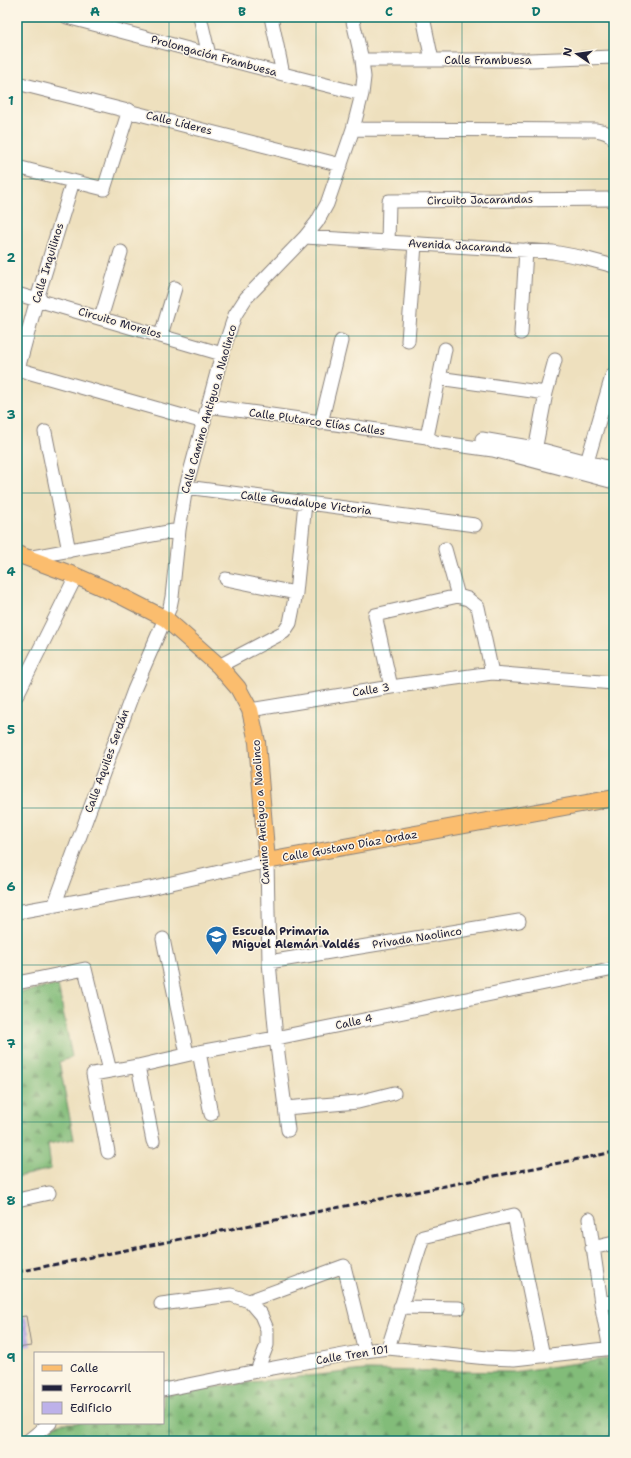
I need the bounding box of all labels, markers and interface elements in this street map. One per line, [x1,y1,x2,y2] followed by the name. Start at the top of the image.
[90,3,100,20] text: A
[238,3,246,20] text: B
[385,3,393,20] text: C
[531,3,541,20] text: D
[149,32,279,80] street label: Prolongación Frambuesa
[557,34,597,74] north arrow
[559,46,576,58] text: N
[444,53,532,68] street label: Calle Frambuesa
[8,92,14,109] text: 1
[144,108,214,138] street label: Calle Líderes
[427,192,533,208] street label: Circuito Jacarandas
[29,221,67,305] street label: Calle Inquilinos
[408,236,512,256] street label: Avenida Jacaranda
[6,249,16,266] text: 2
[76,304,164,342] street label: Circuito Morelos
[178,322,240,495] street label: Calle Camino Antiguo a Naolinco
[248,405,386,439] street label: Calle Plutarco Elías Calles
[6,406,16,423] text: 3
[240,488,372,518] street label: Calle Guadalupe Victoria
[6,563,16,580] text: 4
[351,680,391,700] street label: Calle 3
[81,707,133,815] street label: Calle Aquiles Serdán
[7,721,15,738] text: 5
[248,739,274,885] street label: Camino Antiguo a Naolinco
[281,827,419,865] street label: Calle Gustavo Díaz Ordaz
[6,878,16,895] text: 6
[371,923,463,952] street label: Privada Naolinco
[204,924,230,957] school or university icon: Escuela Primaria Miguel Alemán Valdés
[232,924,360,952] place label: Escuela Primaria Miguel Alemán Valdés
[334,1011,374,1033] street label: Calle 4
[6,1035,16,1052] text: 7
[6,1192,16,1209] text: 8
[315,1342,389,1368] street label: Calle Tren 101
[6,1349,16,1366] text: 9
[34,1352,164,1424] legend
[70,1360,99,1376] text: Calle
[70,1380,131,1396] text: Ferrocarril
[70,1400,112,1416] text: Edificio

